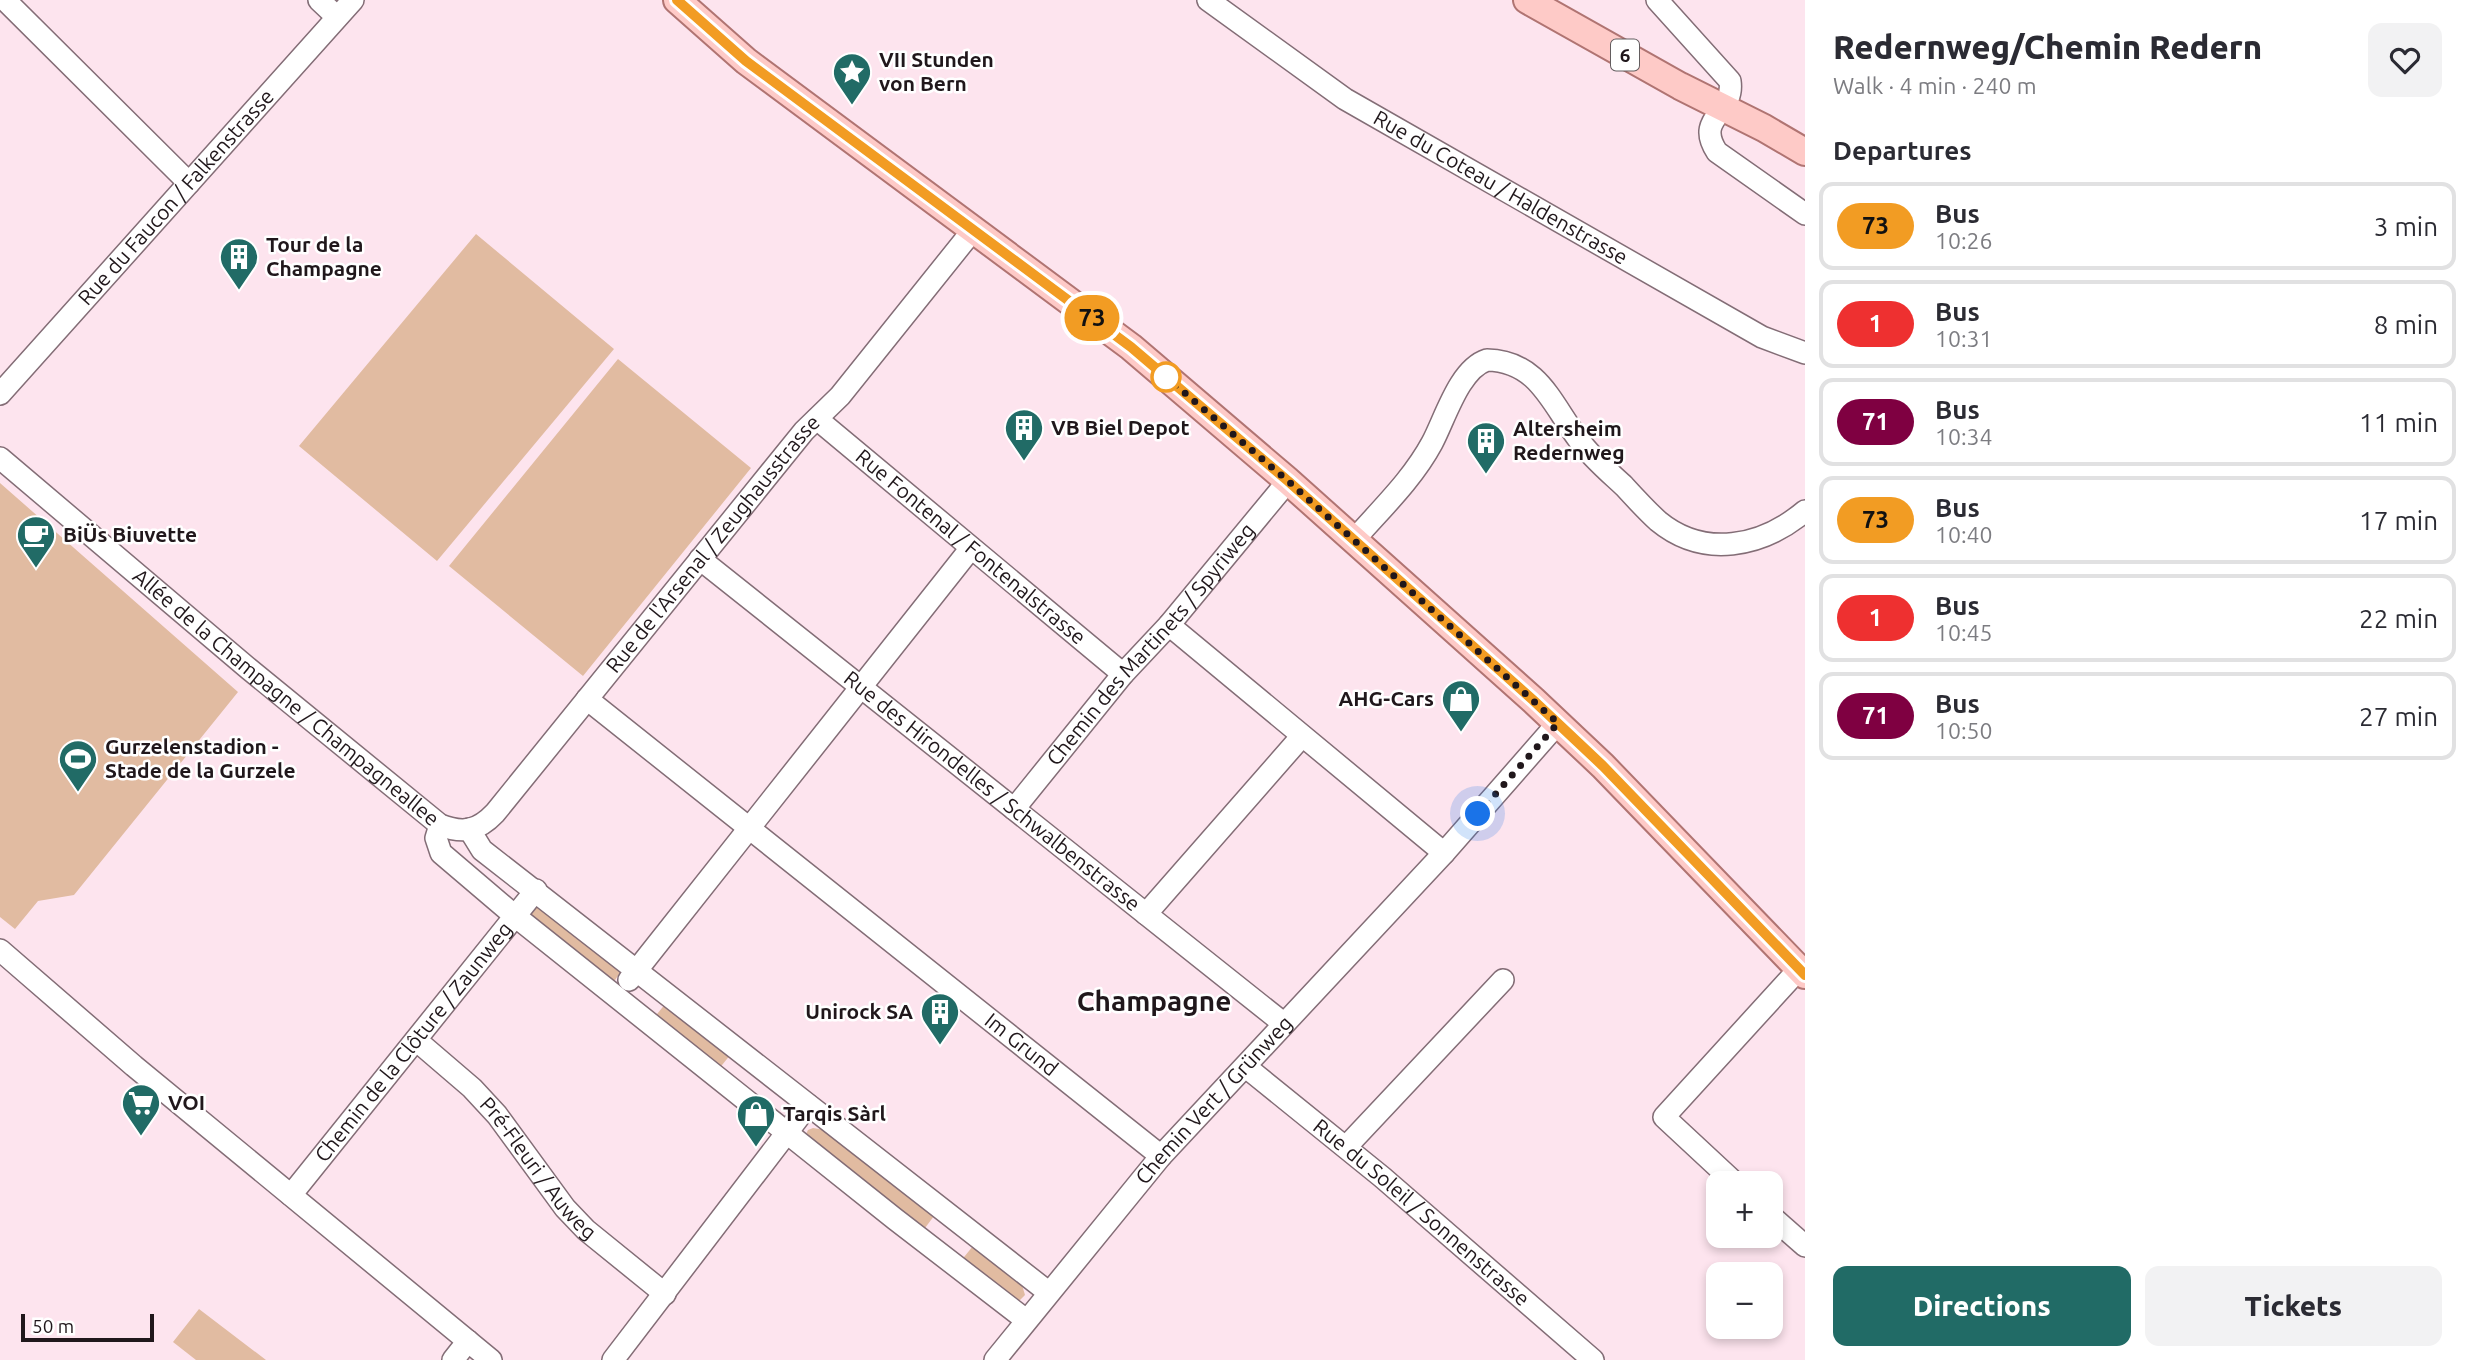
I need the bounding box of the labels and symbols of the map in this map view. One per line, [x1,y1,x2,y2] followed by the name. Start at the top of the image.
[1611,40,1639,70] road number: 6
[879,47,994,95] place label: VII Stunden von Bern
[831,51,873,106] place icon: VII Stunden von Bern
[73,84,278,310] street label: Rue du Faucon / Falkenstrasse
[1370,105,1632,269] street label: Rue du Coteau / Haldenstrasse
[266,232,382,280] place label: Tour de la Champagne
[218,236,260,291] building icon: Tour de la Champagne
[1060,295,1124,341] line badge: 73
[1151,362,1181,392] unlabelled marker
[1003,407,1045,462] building icon: VB Biel Depot
[600,410,824,677] street label: Rue de l'Arsenal / Zeughausstrasse
[1051,415,1189,439] place label: VB Biel Depot
[1513,416,1625,464] place label: Altersheim Redernweg
[1465,420,1507,475] building icon: Altersheim Redernweg
[852,444,1091,649] street label: Rue Fontenal / Fontenalstrasse
[15,514,57,569] cafe icon: BiÜs Biuvette
[1041,518,1259,770] street label: Chemin des Martinets / Spyriweg
[63,522,197,546] place label: BiÜs Biuvette
[129,563,444,830] street label: Allée de la Champagne / Champagneallee
[840,665,1145,916] street label: Rue des Hirondelles / Schwalbenstrasse
[1440,678,1482,733] shop icon: AHG-Cars
[1338,686,1434,710] place label: AHG-Cars
[105,734,296,782] place label: Gurzelenstadion - Stade de la Gurzele
[57,738,99,793] sports icon: Gurzelenstadion - Stade de la Gurzele
[1460,796,1495,831] your location
[309,917,517,1166] street label: Chemin de la Clôture / Zaunweg
[1077,985,1231,1016] district label: Champagne
[919,991,961,1046] building icon: Unirock SA
[805,999,913,1023] place label: Unirock SA
[980,1008,1063,1080] street label: Im Grund
[1130,1010,1297,1189] street label: Chemin Vert / Grünweg
[120,1082,162,1137] supermarket icon: VOI
[168,1090,205,1114] place label: VOI
[476,1092,601,1244] street label: Pré-Fleuri / Auweg
[735,1093,777,1148] shop icon: Tarqis Sàrl
[783,1101,886,1125] place label: Tarqis Sàrl
[1309,1114,1535,1310] street label: Rue du Soleil / Sonnenstrasse
[21,1311,154,1343] scale bar

